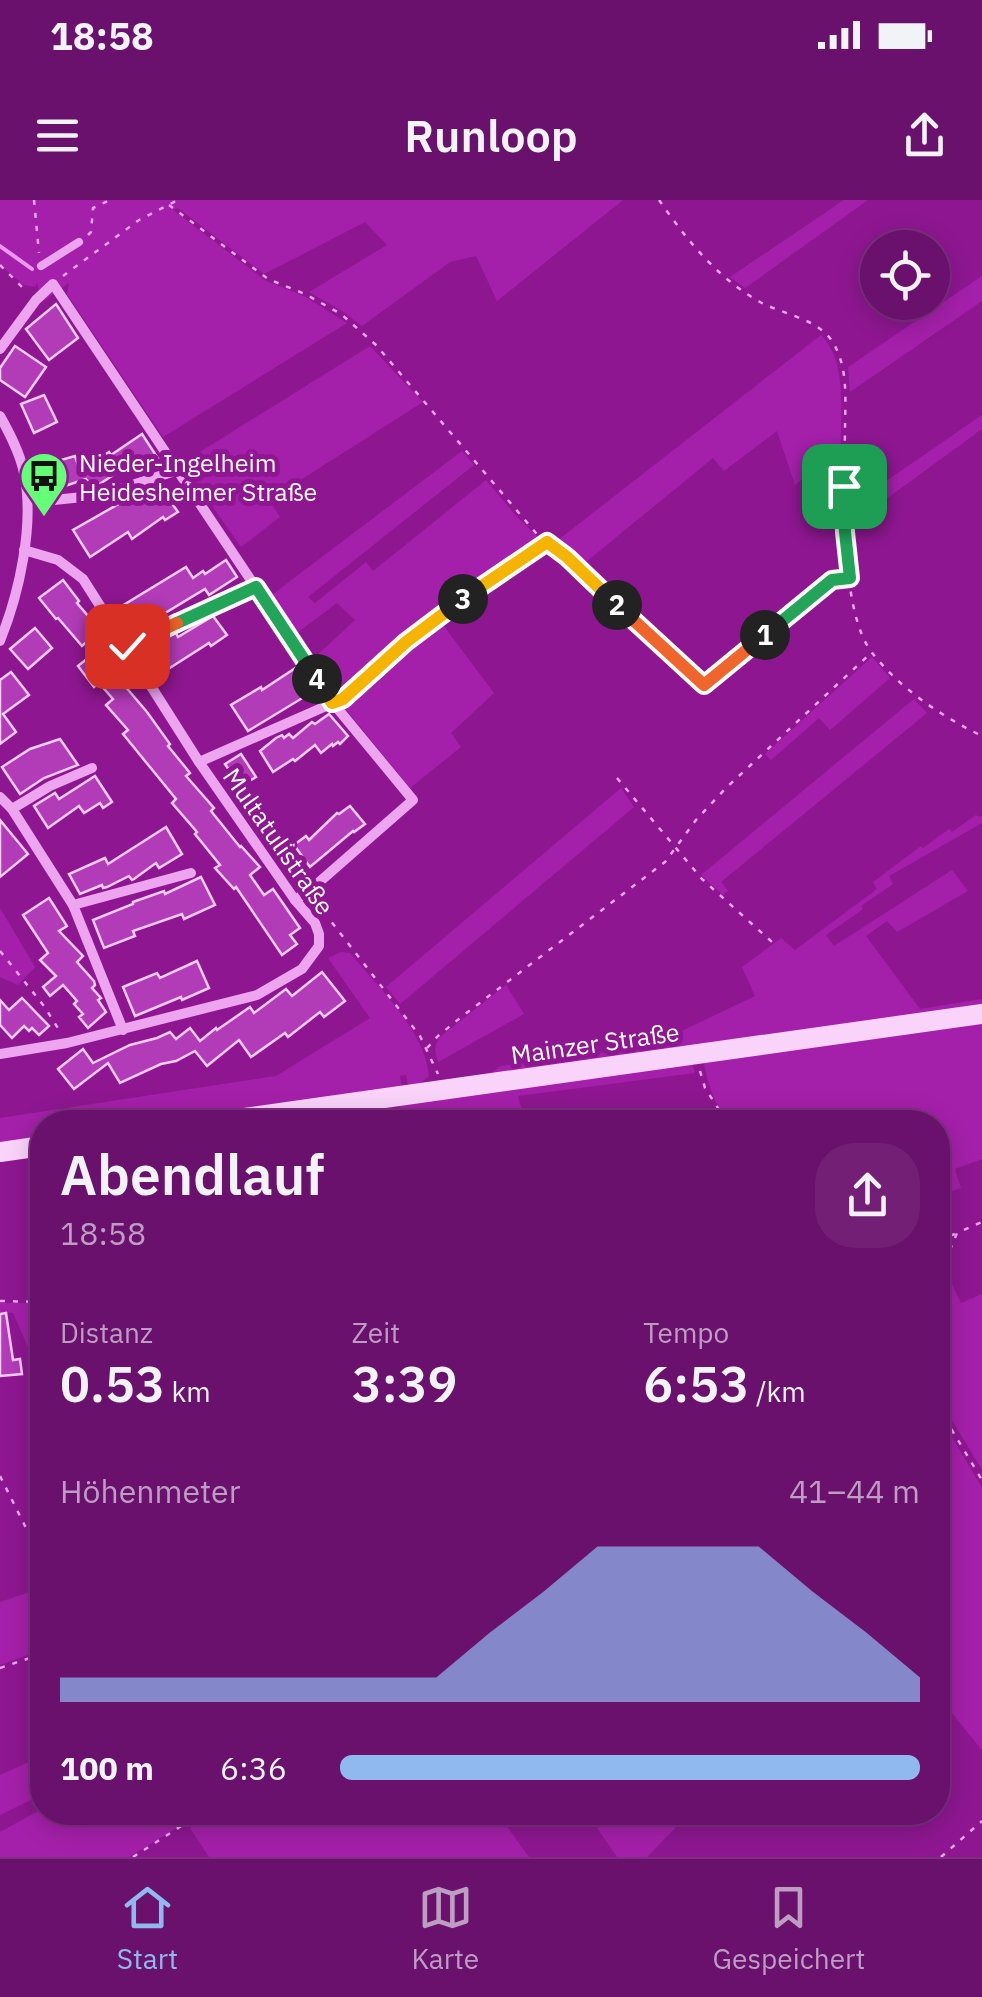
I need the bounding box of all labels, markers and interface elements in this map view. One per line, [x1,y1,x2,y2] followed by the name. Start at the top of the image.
[50,11,154,60] text: 18:58
[404,106,578,164] text: Runloop
[30,108,85,163] icon: menu
[897,108,952,163] icon: share
[860,230,950,320] map controls
[860,230,950,320] button: locate
[802,444,887,529] pin
[79,446,317,508] place label: Nieder-Ingelheim Heidesheimer Straße
[18,450,70,518] bus stop icon: Nieder-Ingelheim Heidesheimer Straße
[817,459,872,514] icon: arrive
[438,574,488,624] pin: 3
[455,580,471,617] text: 3
[592,580,642,630] pin: 2
[609,586,625,623] text: 2
[85,604,170,689] pin
[740,610,790,660] pin: 1
[757,616,773,653] text: 1
[100,619,155,674] icon: check
[292,654,342,704] pin: 4
[309,660,325,697] text: 4
[216,761,342,921] street label: Multatulistraße
[509,1015,681,1071] street label: Mainzer Straße
[60,1139,325,1210] text: Abendlauf
[815,1143,920,1248] button: share
[60,1212,146,1254] text: 18:58
[60,1314,153,1351] text: Distanz
[352,1314,400,1351] text: Zeit
[643,1314,729,1351] text: Tempo
[60,1351,165,1416] text: 0.53
[352,1351,458,1416] text: 3:39
[643,1351,749,1416] text: 6:53
[165,1373,211,1410] text: km
[749,1373,806,1410] text: /km
[60,1470,240,1512] text: Höhenmeter
[789,1470,920,1512] text: 41–44 m
[60,1747,154,1789] text: 100 m
[220,1747,287,1789] text: 6:36
[117,1880,178,1977] tab: Start
[411,1880,479,1977] tab: Karte
[713,1880,865,1977] tab: Gespeichert

